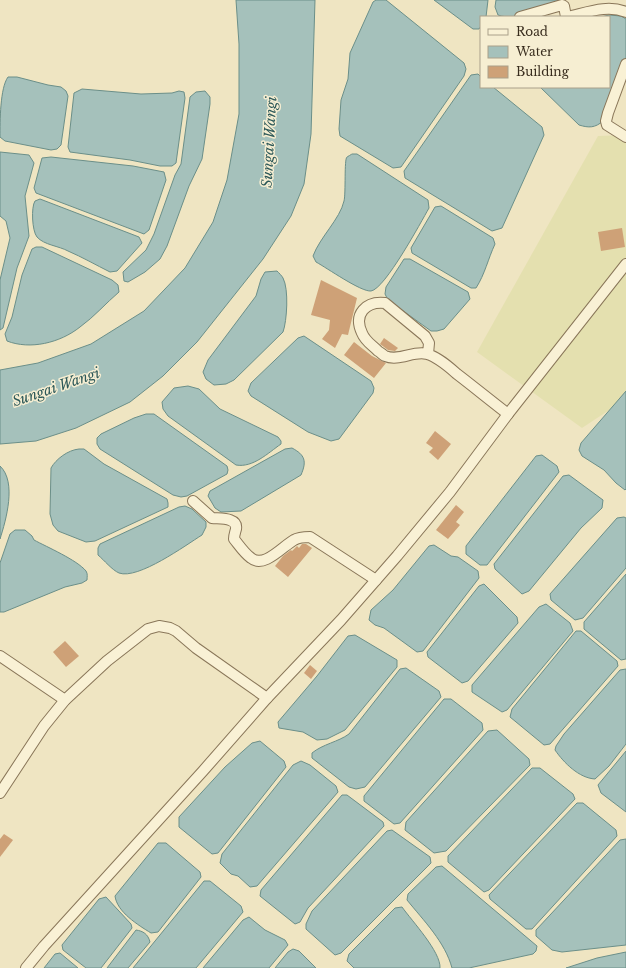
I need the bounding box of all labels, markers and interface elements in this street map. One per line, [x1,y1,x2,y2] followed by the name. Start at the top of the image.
[480,16,610,88] legend
[516,24,548,39] text: Road
[515,44,553,59] text: Water
[516,64,570,79] text: Building
[258,96,280,188] water label: Sungai Wangi
[10,364,102,410] water label: Sungai Wangi

